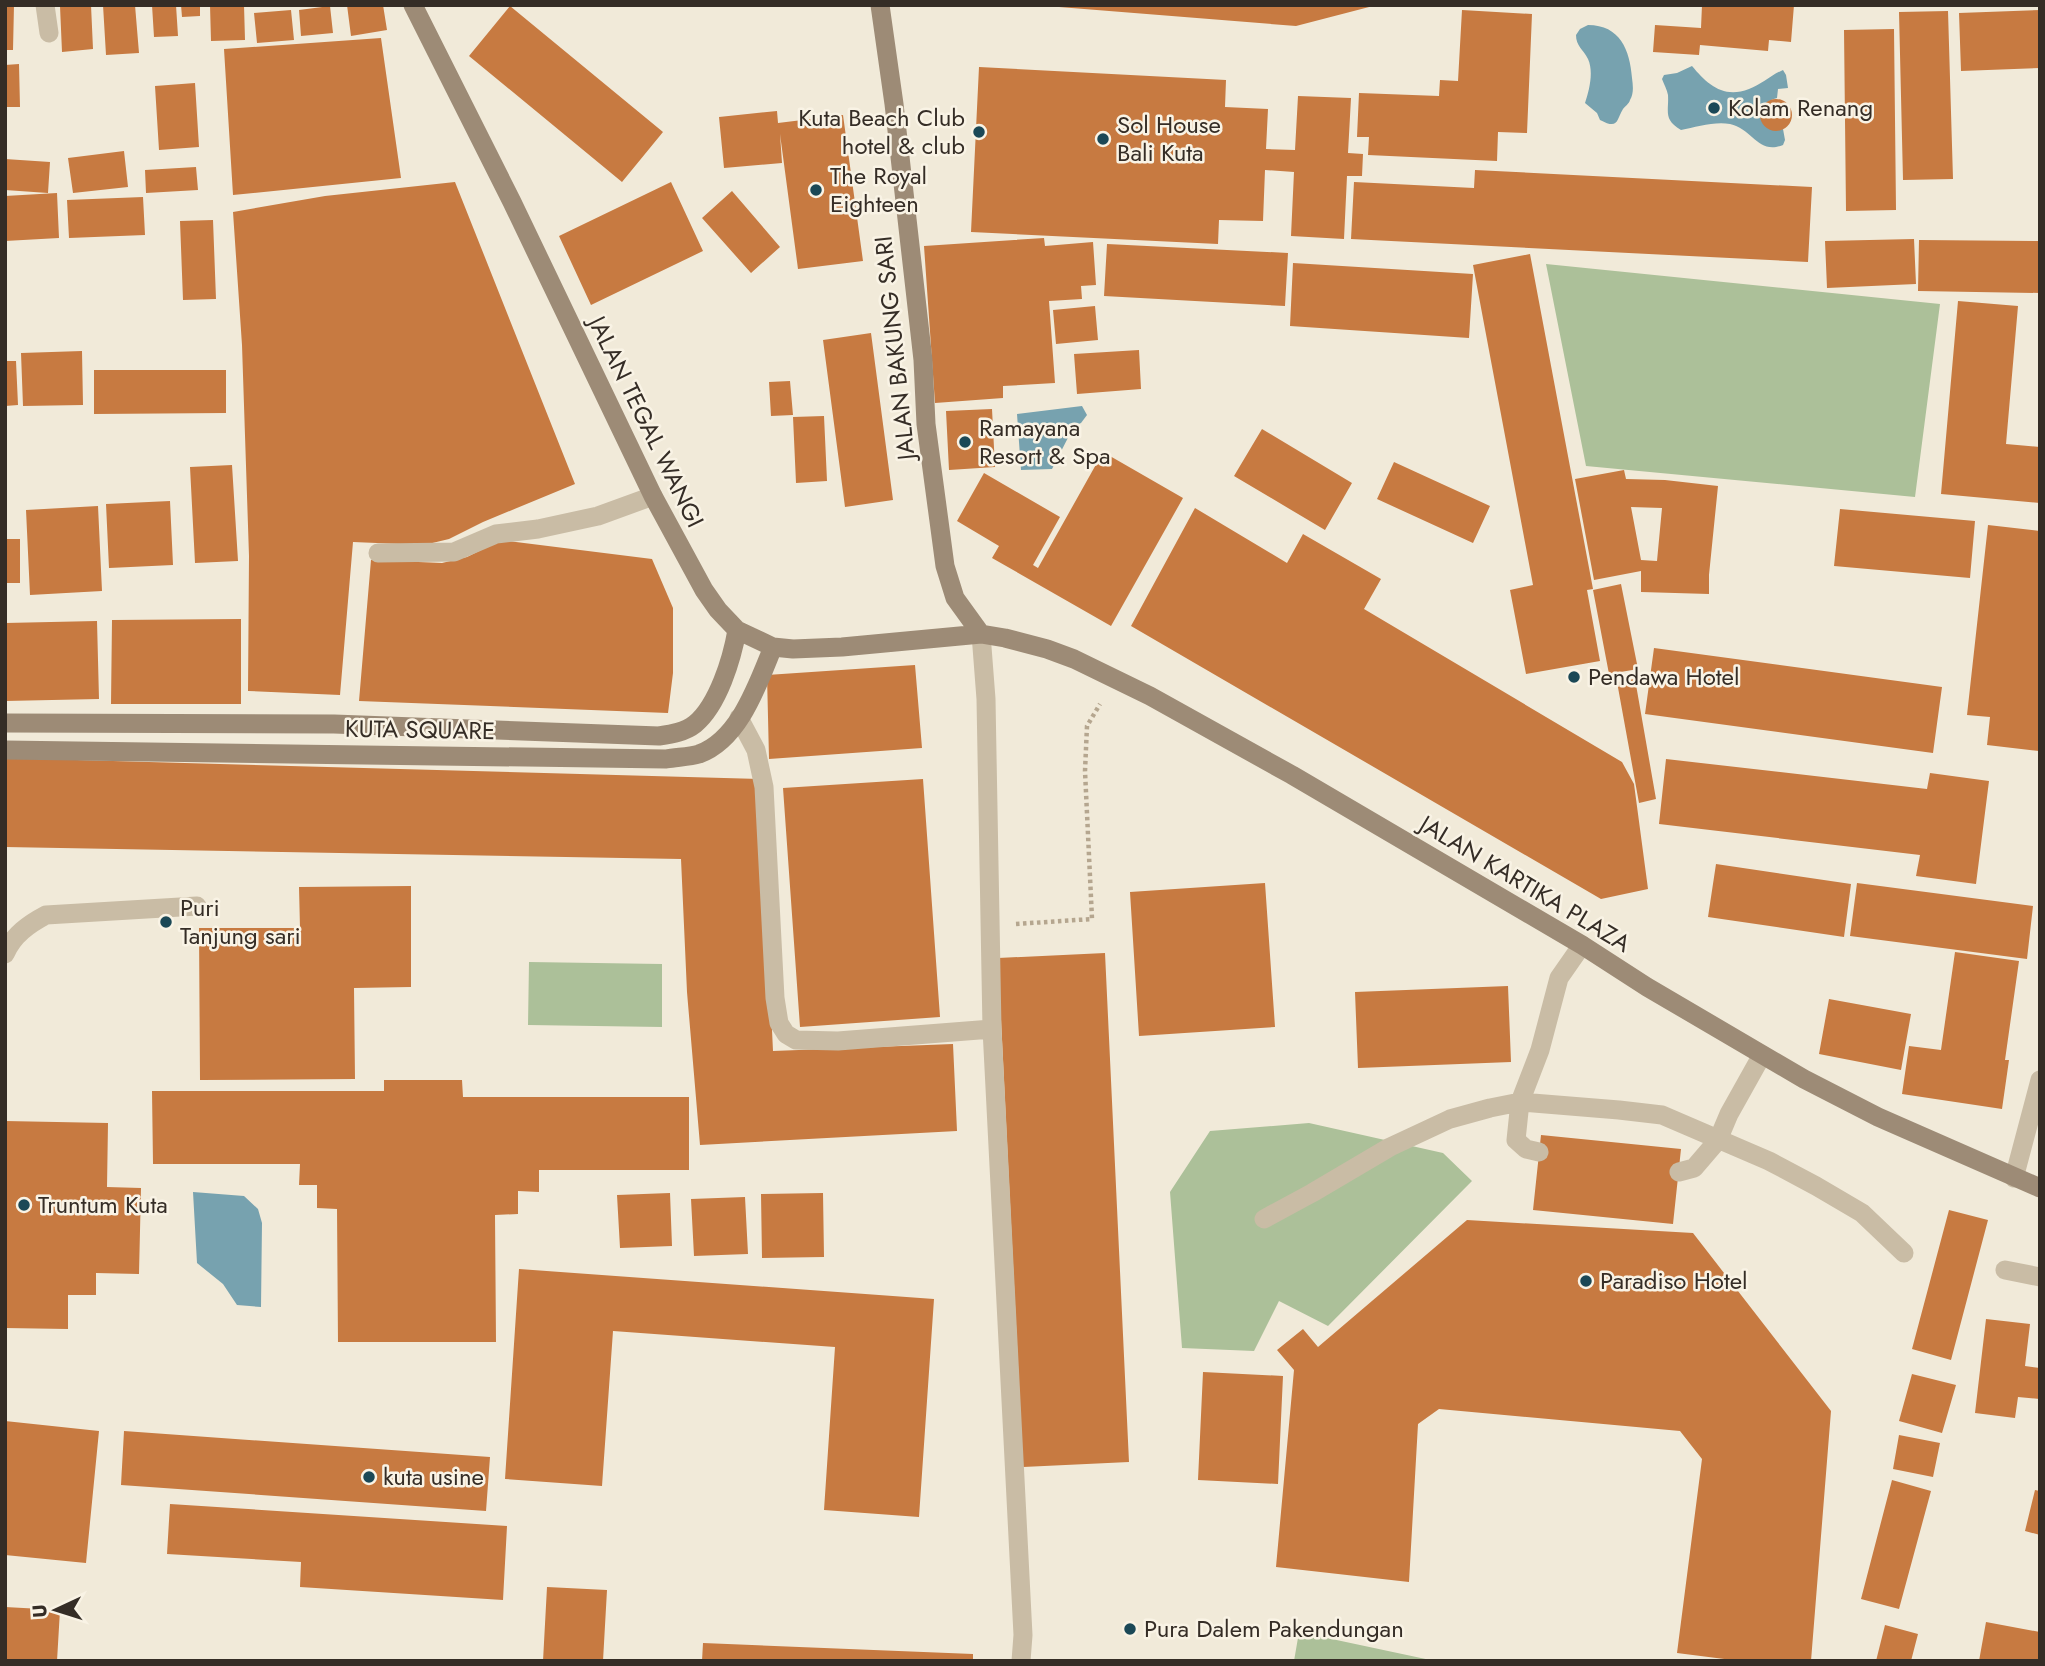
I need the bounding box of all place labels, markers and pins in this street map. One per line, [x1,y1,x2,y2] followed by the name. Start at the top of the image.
[1728,90,1873,125] place label: Kolam Renang
[798,100,965,163] place label: Kuta Beach Club hotel & club
[1706,100,1722,116] marker: Kolam Renang
[1117,107,1221,170] place label: Sol House Bali Kuta
[971,124,987,140] marker: Kuta Beach Club hotel & club
[1095,131,1111,147] marker: Sol House Bali Kuta
[830,158,927,221] place label: The Royal Eighteen
[808,182,824,198] marker: The Royal Eighteen
[979,410,1111,473] place label: Ramayana Resort & Spa
[957,434,973,450] marker: Ramayana Resort & Spa
[1588,659,1739,694] place label: Pendawa Hotel
[1566,669,1582,685] marker: Pendawa Hotel
[180,890,301,953] place label: Puri Tanjung sari
[158,914,174,930] marker: Puri Tanjung sari
[38,1187,168,1222] place label: Truntum Kuta
[16,1197,32,1213] marker: Truntum Kuta
[1600,1263,1748,1298] place label: Paradiso Hotel
[1578,1273,1594,1289] marker: Paradiso Hotel
[383,1459,484,1494] place label: kuta usine
[361,1469,377,1485] marker: kuta usine
[1144,1611,1404,1646] place label: Pura Dalem Pakendungan
[1122,1621,1138,1637] marker: Pura Dalem Pakendungan

